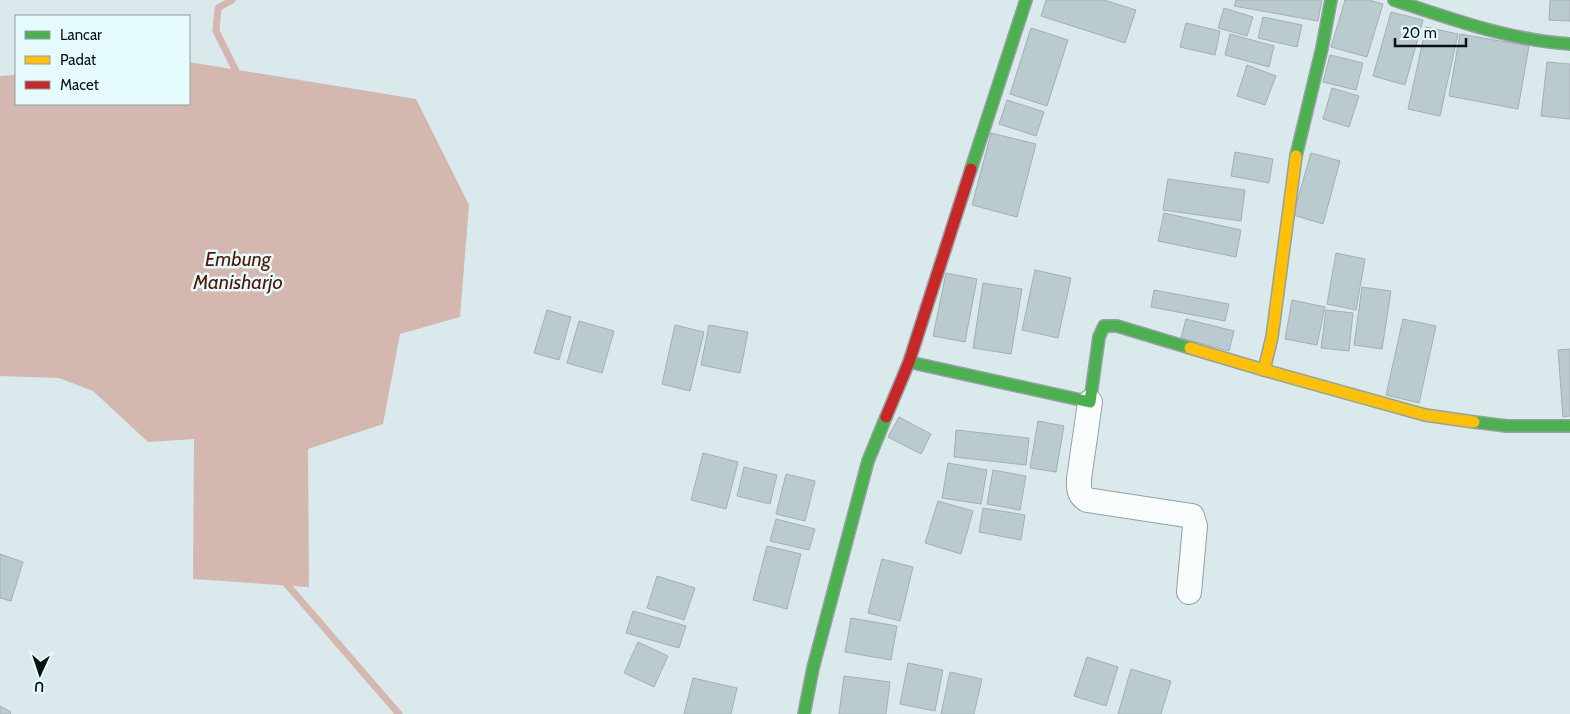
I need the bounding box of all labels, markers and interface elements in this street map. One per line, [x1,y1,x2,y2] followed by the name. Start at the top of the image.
[15,15,190,105] legend
[1395,15,1466,47] scale bar
[1402,24,1437,42] text: 20 m
[60,26,102,44] text: Lancar
[60,51,96,69] text: Padat
[60,76,99,94] text: Macet
[192,247,283,294] water label: Embung Manisharjo
[15,649,65,699] north arrow
[34,678,45,696] text: U

